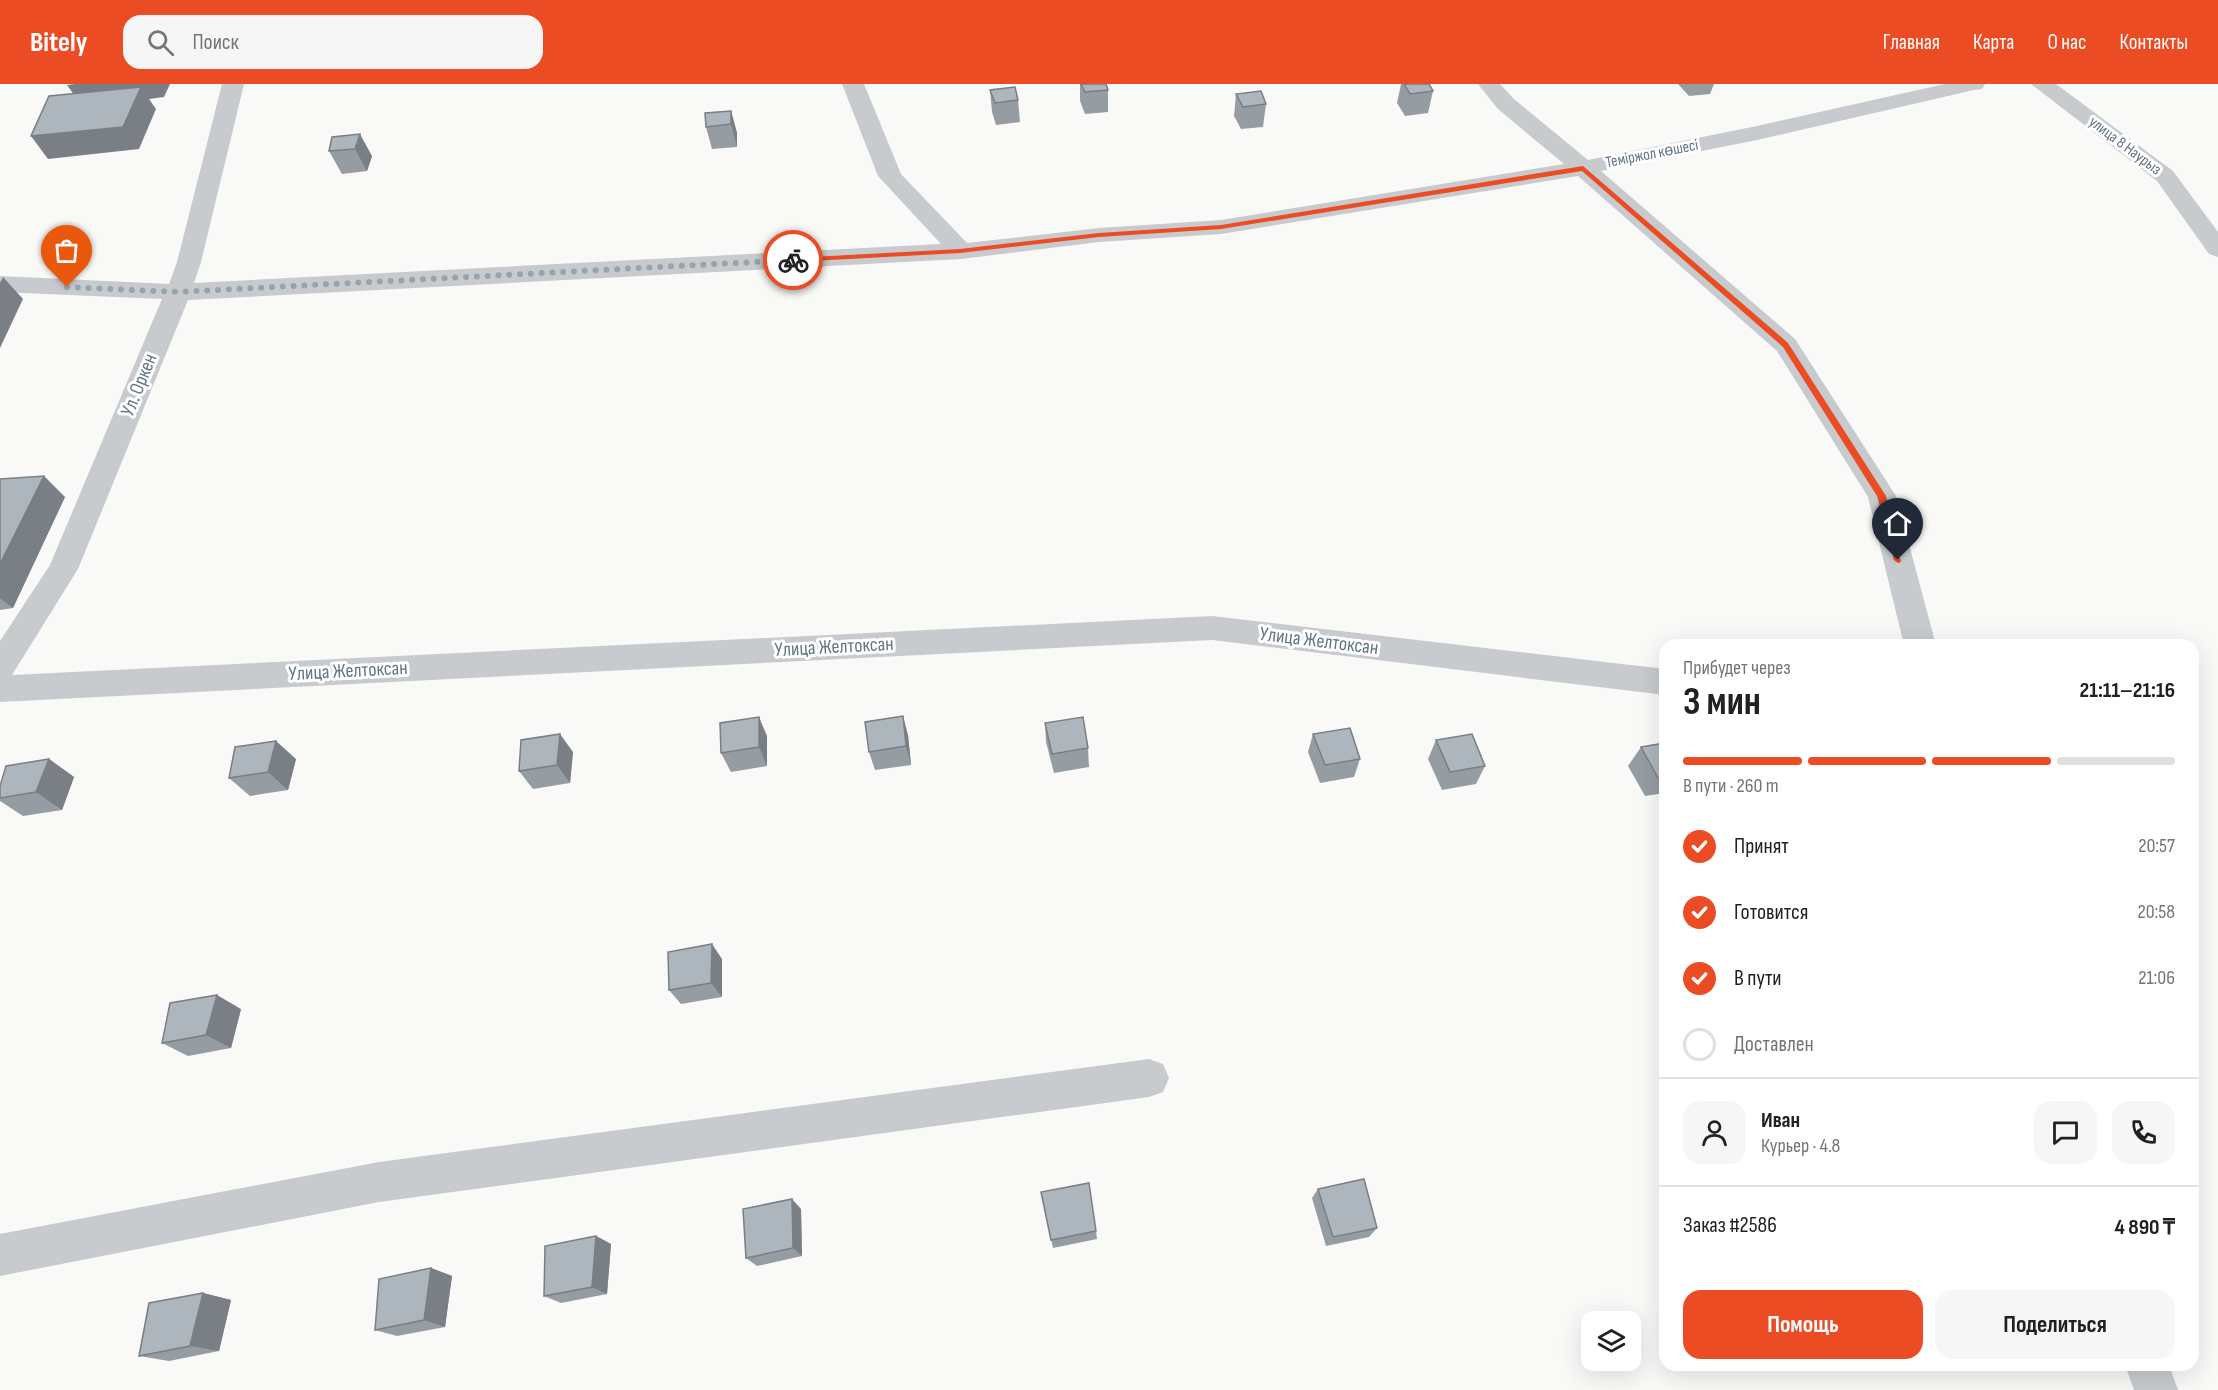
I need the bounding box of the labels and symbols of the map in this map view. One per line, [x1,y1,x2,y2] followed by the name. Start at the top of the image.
[2085,113,2165,179] street label: улица 8 Наурыз
[1604,136,1700,172] street label: Теміржол көшесі
[41,225,92,287] pin
[763,230,823,290] courier
[116,350,162,420] street label: Ул. Оркен
[1872,498,1923,560] pin
[1258,622,1380,660] street label: Улица Желтоксан
[774,632,894,662] street label: Улица Желтоксан
[288,656,408,686] street label: Улица Желтоксан

